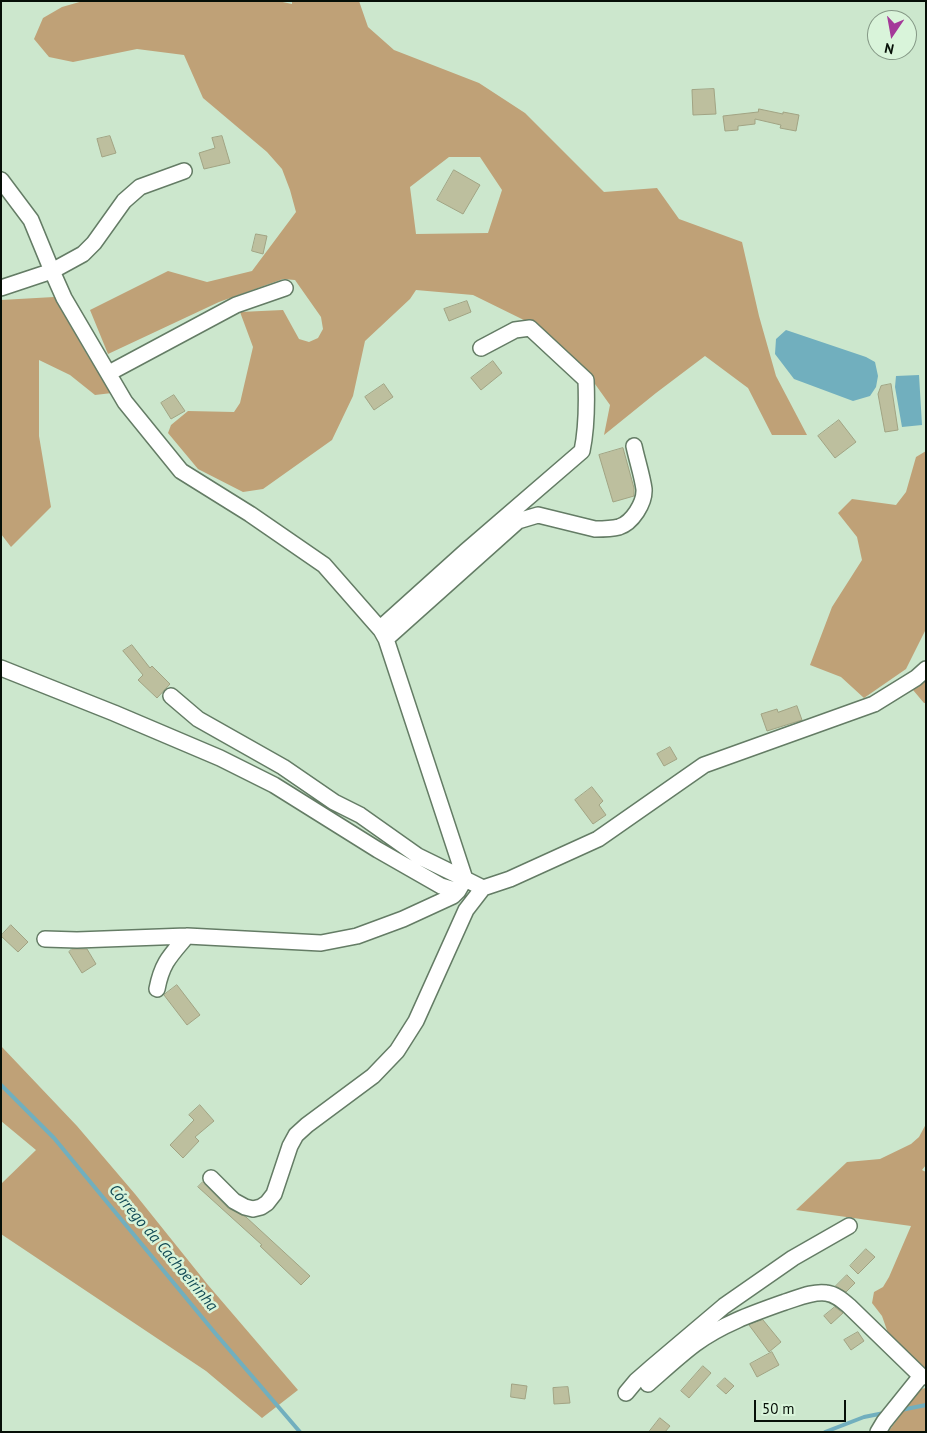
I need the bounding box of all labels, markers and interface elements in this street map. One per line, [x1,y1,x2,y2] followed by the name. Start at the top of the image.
[867,10,917,60] north arrow
[883,39,895,58] text: N
[105,1181,221,1315] water label: Córrego da Cachoeirinha
[757,1390,850,1422] scale bar
[762,1399,795,1418] text: 50 m

